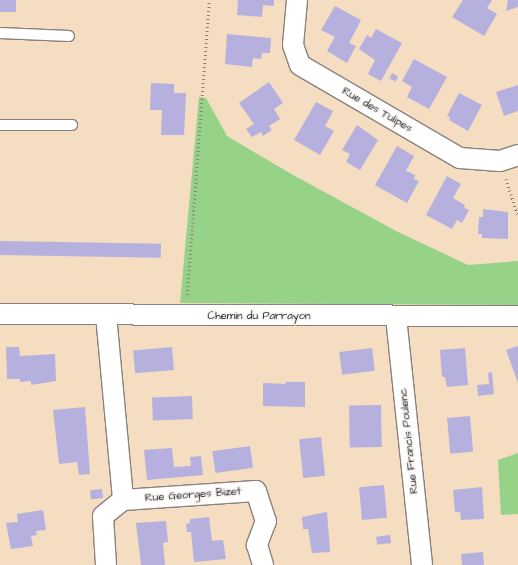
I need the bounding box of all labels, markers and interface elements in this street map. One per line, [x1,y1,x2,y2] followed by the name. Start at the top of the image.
[340,85,414,135] street label: Rue des Tulipes
[207,309,311,323] street label: Chemin du Parrayon
[397,388,421,494] street label: Rue Francis Poulenc
[144,485,242,505] street label: Rue Georges Bizet

